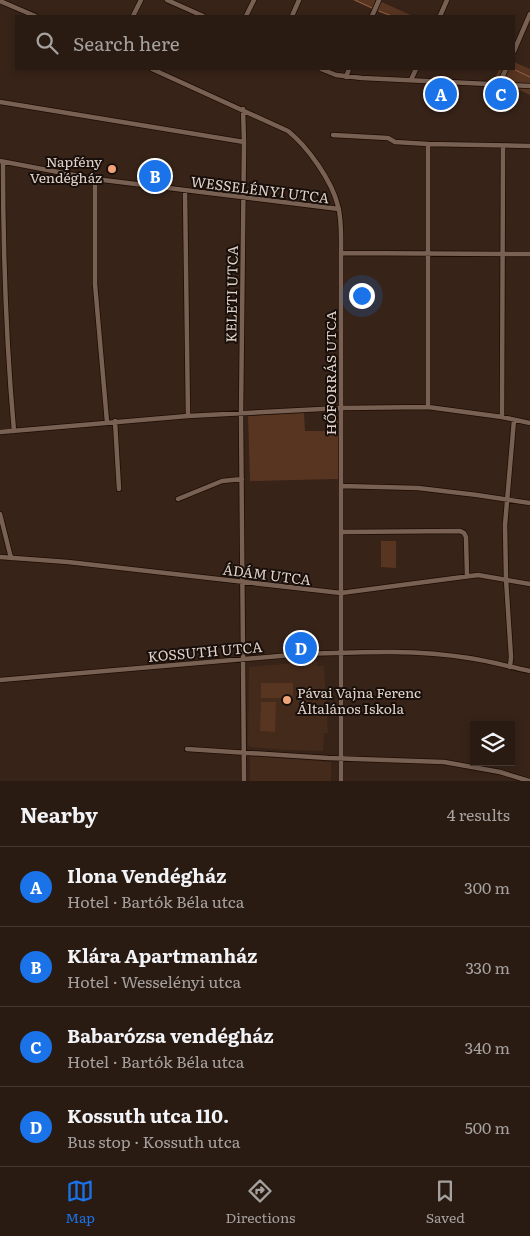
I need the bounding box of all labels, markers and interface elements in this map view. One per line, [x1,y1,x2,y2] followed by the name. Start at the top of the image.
[15,15,515,70] search box
[33,29,61,57] icon: search
[73,29,180,57] text: Search here
[425,75,457,113] pin: A
[485,75,517,113] pin: C
[30,151,103,187] place label: Napfény Vendégház
[139,157,171,195] pin: B
[106,163,118,175] marker: Napfény Vendégház
[190,171,331,207] street label: WESSELÉNYI UTCA
[220,245,242,343] street label: KELETI UTCA
[349,283,375,309] your location
[320,310,340,435] street label: HŐFORRÁS UTCA
[222,559,313,589] street label: ÁDÁM UTCA
[285,629,317,667] pin: D
[147,636,264,666] street label: KOSSUTH UTCA
[297,682,421,718] place label: Pávai Vajna Ferenc Általános Iskola
[281,694,293,706] marker: Pávai Vajna Ferenc Általános Iskola
[470,721,515,766] map controls
[470,721,515,766] button: layers
[20,798,98,829] text: Nearby
[447,802,510,826] text: 4 results
[67,861,226,889] text: Ilona Vendégház
[30,875,42,899] text: A
[464,875,510,899] text: 300 m
[67,889,244,913] text: Hotel · Bartók Béla utca
[67,941,257,969] text: Klára Apartmanház
[30,955,42,979] text: B
[465,955,510,979] text: 330 m
[67,969,241,993] text: Hotel · Wesselényi utca
[67,1021,274,1049] text: Babarózsa vendégház
[30,1035,42,1059] text: C
[465,1035,510,1059] text: 340 m
[67,1049,244,1073] text: Hotel · Bartók Béla utca
[67,1101,229,1129] text: Kossuth utca 110.
[30,1115,42,1139] text: D
[465,1115,510,1139] text: 500 m
[67,1129,240,1153] text: Bus stop · Kossuth utca
[65,1177,95,1227] tab: Map
[225,1177,295,1227] tab: Directions
[426,1177,465,1227] tab: Saved

